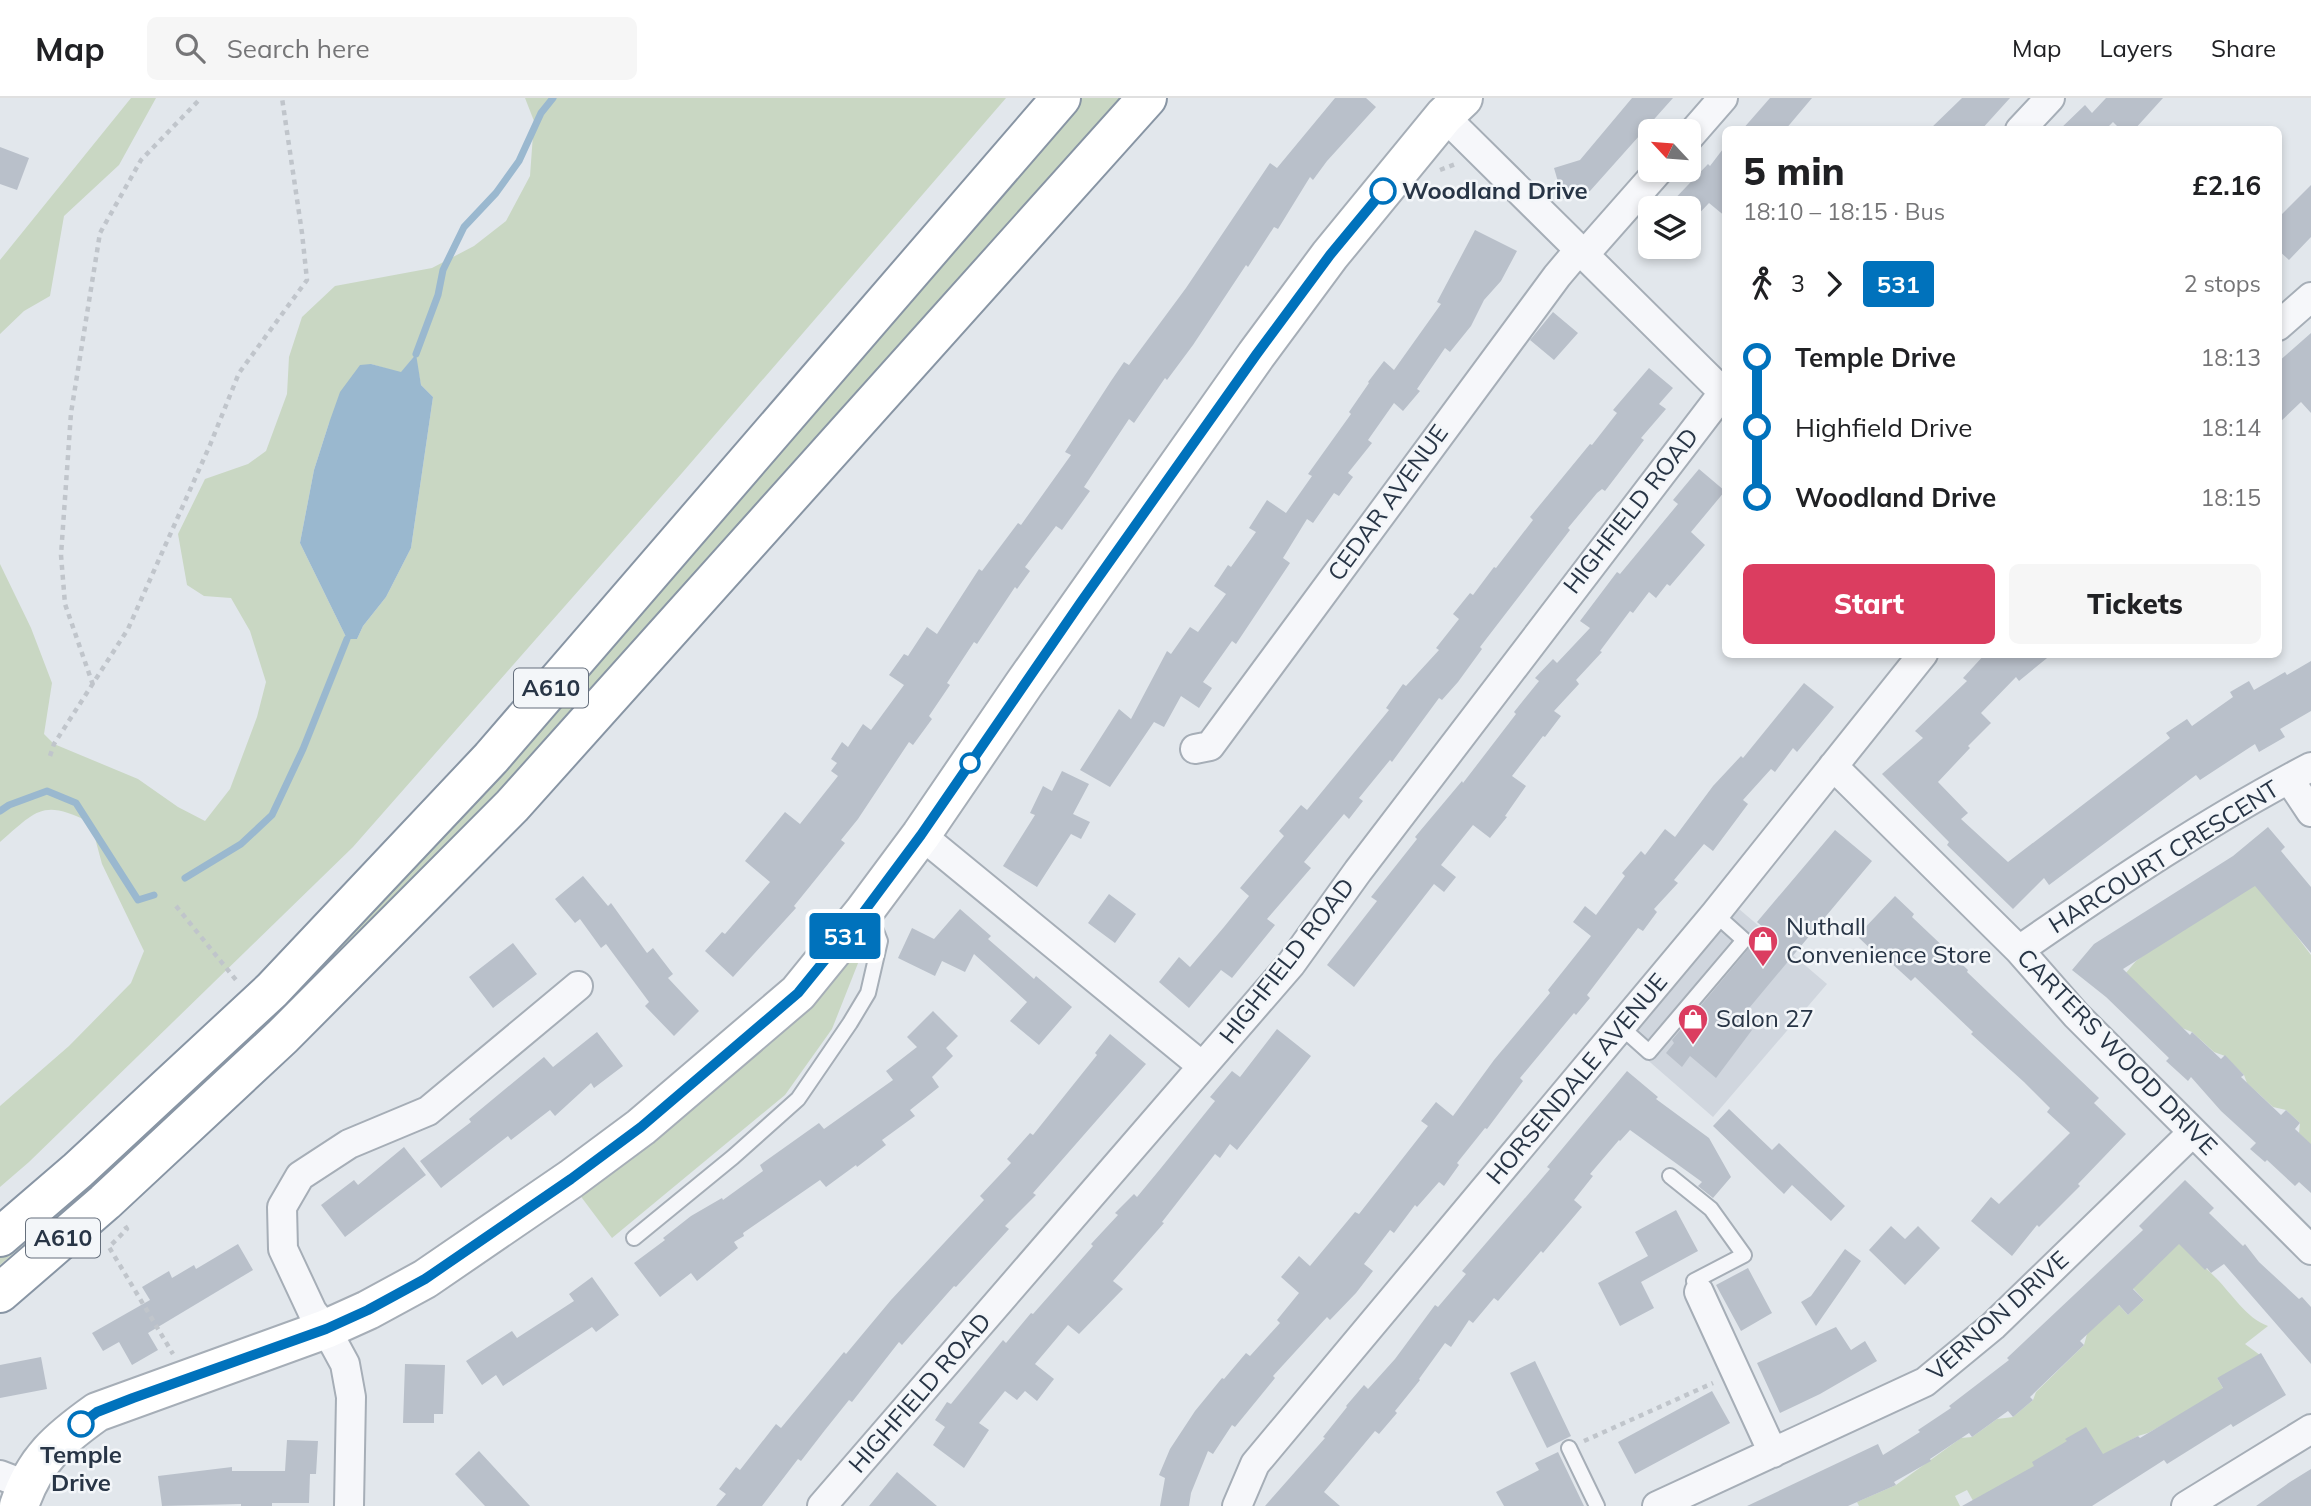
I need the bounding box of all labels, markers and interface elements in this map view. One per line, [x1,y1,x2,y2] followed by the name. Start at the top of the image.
[147,17,637,80] search box
[35,28,105,69] text: Map
[171,29,209,67] icon: search
[227,32,370,65] text: Search here
[2012,33,2061,63] text: Map
[2099,33,2173,63] text: Layers
[2211,33,2276,63] text: Share
[1638,119,1701,182] north arrow
[1638,119,1701,259] map controls
[1743,147,1845,195] text: 5 min
[2192,169,2261,202] text: £2.16
[1402,175,1588,205] place label: Woodland Drive
[1370,178,1396,204] marker: Woodland Drive
[1638,196,1701,259] button: layers
[1743,197,1945,226] text: 18:10 – 18:15 · Bus
[1743,265,1781,303] icon: walk
[1815,265,1853,303] icon: forward
[1791,269,1805,298] text: 3
[1877,269,1920,299] text: 531
[2184,269,2261,298] text: 2 stops
[1795,341,1956,374] text: Temple Drive
[2201,343,2261,372] text: 18:13
[1795,411,1972,444] text: Highfield Drive
[2201,413,2261,442] text: 18:14
[1321,419,1454,586] street label: CEDAR AVENUE
[1556,422,1704,599] street label: HIGHFIELD ROAD
[1795,481,1996,514] text: Woodland Drive
[2201,483,2261,512] text: 18:15
[1743,564,1995,644] button: Start
[2009,564,2261,644] button: Tickets
[514,668,588,708] road number: A610
[960,753,980,773] unlabelled marker
[2043,773,2285,939] street label: HARCOURT CRESCENT
[1212,872,1360,1049] street label: HIGHFIELD ROAD
[1786,911,1991,969] place label: Nuthall Convenience Store
[805,913,885,959] line badge: 531
[823,921,867,951] text: 531
[1746,924,1780,968] shop icon: Nuthall Convenience Store
[2011,942,2224,1161] street label: CARTERS WOOD DRIVE
[1479,967,1673,1190] street label: HORSENDALE AVENUE
[1676,1002,1710,1046] shop icon: Salon 27
[1716,1003,1814,1033] place label: Salon 27
[26,1218,100,1258] road number: A610
[1921,1244,2074,1387] street label: VERNON DRIVE
[842,1306,997,1478] street label: HIGHFIELD ROAD
[68,1411,94,1437] marker: Temple Drive
[40,1439,122,1497] place label: Temple Drive

